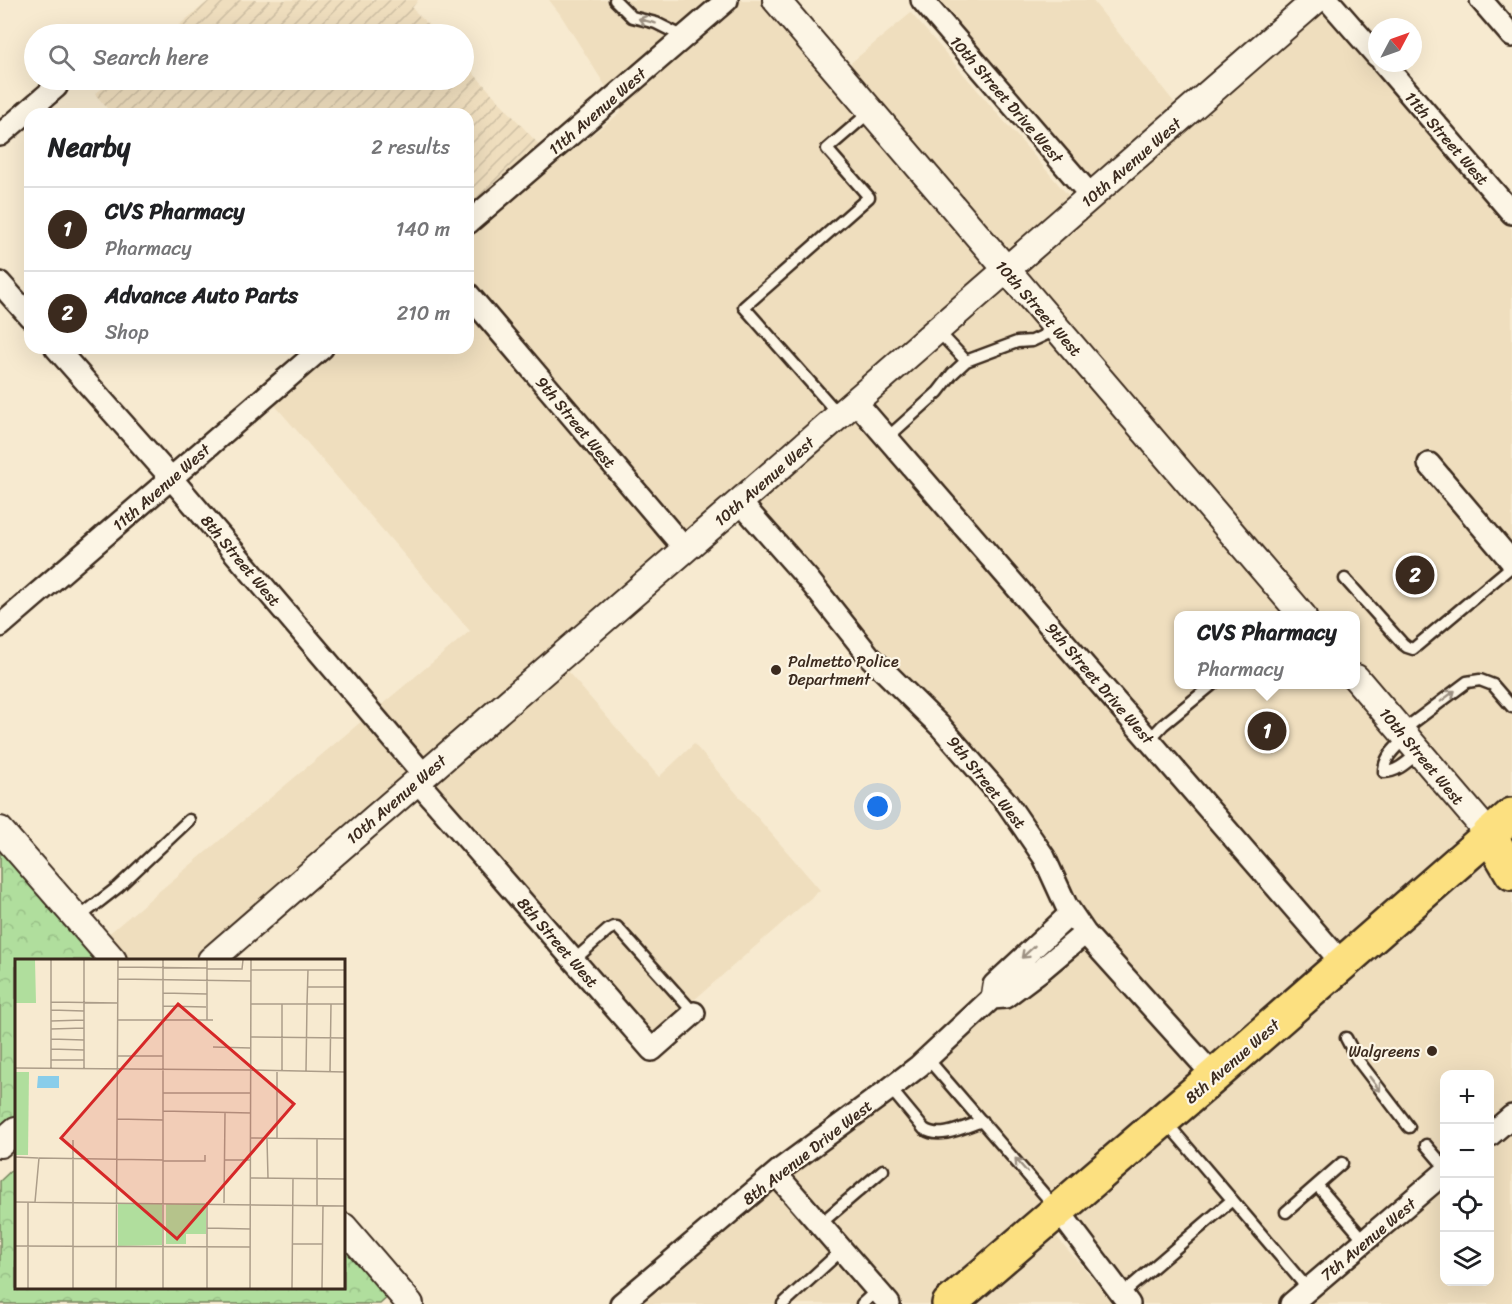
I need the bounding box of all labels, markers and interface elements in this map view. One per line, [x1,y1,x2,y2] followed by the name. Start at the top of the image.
[638,15,657,26] one-way arrow
[1368,18,1422,72] north arrow
[24,24,474,90] search box
[942,29,1071,170] street label: 10th Street Drive West
[93,38,209,77] text: Search here
[45,41,78,74] icon: search
[541,60,654,163] street label: 11th Avenue West
[1397,84,1496,192] street label: 11th Street West
[1074,110,1189,215] street label: 10th Avenue West
[48,124,130,170] text: Nearby
[371,130,450,165] text: 2 results
[105,192,245,231] text: CVS Pharmacy
[63,212,72,247] text: 1
[396,212,450,247] text: 140 m
[105,231,192,266] text: Pharmacy
[988,253,1089,363] street label: 10th Street West
[105,276,298,315] text: Advance Auto Parts
[62,296,73,331] text: 2
[397,296,450,331] text: 210 m
[105,315,149,350] text: Shop
[528,369,623,475] street label: 9th Street West
[707,429,822,534] street label: 10th Avenue West
[105,436,218,539] street label: 11th Avenue West
[193,508,288,613] street label: 8th Street West
[1396,552,1434,598] pin: 2
[1174,611,1360,689] popup
[1197,613,1337,652] text: CVS Pharmacy
[1038,615,1162,752] street label: 9th Street Drive West
[788,647,899,694] place label: Palmetto Police Department
[1197,652,1284,687] text: Pharmacy
[769,663,783,677] marker: Palmetto Police Department
[1440,690,1456,703] one-way arrow
[1372,701,1472,812] street label: 10th Street West
[1248,708,1286,754] pin: 1
[940,729,1034,836] street label: 9th Street West
[339,747,454,852] street label: 10th Avenue West
[863,792,892,821] your location
[509,890,606,995] street label: 8th Street West
[1021,945,1036,959] one-way arrow
[15,959,345,1289] inset map
[1178,1011,1287,1111] street label: 8th Avenue West
[1349,1037,1421,1066] place label: Walgreens
[1425,1044,1439,1058] marker: Walgreens
[1440,1070,1494,1286] map controls
[1440,1070,1494,1124] button: +
[1369,1076,1382,1092] one-way arrow
[736,1092,879,1213] street label: 8th Avenue Drive West
[1440,1124,1494,1178] button: −
[1014,1158,1028,1174] one-way arrow
[1440,1178,1494,1232] button: locate
[1314,1190,1423,1289] street label: 7th Avenue West
[1440,1232,1494,1286] button: layers

